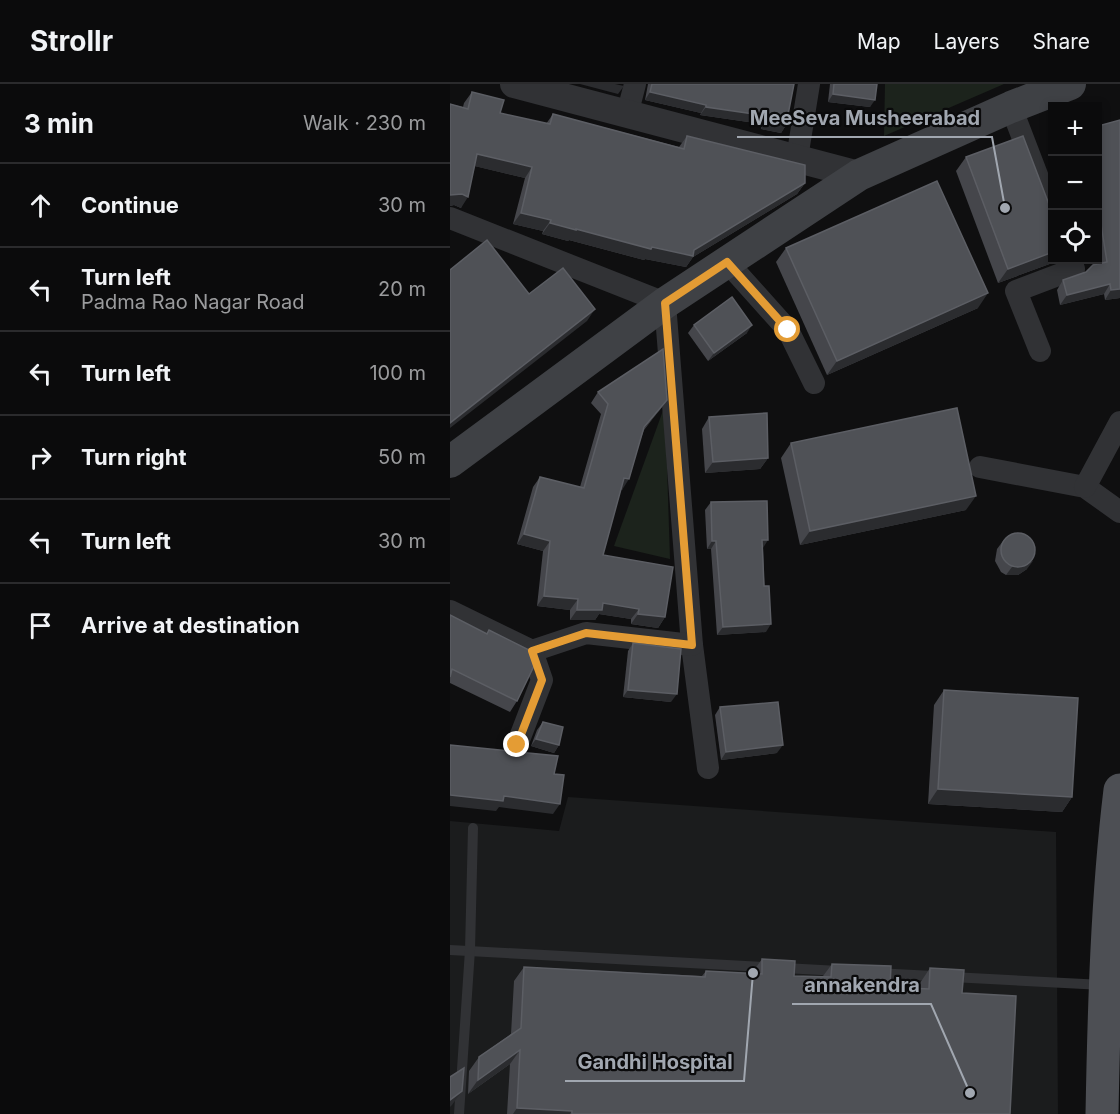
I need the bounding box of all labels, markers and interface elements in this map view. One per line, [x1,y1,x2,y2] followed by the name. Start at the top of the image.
[30,24,113,58] text: Strollr
[857,29,901,54] text: Map
[934,29,1000,54] text: Layers
[1033,29,1090,54] text: Share
[737,99,992,137] callout: MeeSeva Musheerabad
[1048,102,1102,264] map controls
[1048,102,1102,156] button: +
[750,106,980,130] text: MeeSeva Musheerabad
[24,108,94,139] text: 3 min
[303,111,426,135] text: Walk · 230 m
[1048,156,1102,210] button: −
[24,189,57,222] icon: ahead
[81,192,179,218] text: Continue
[378,193,426,217] text: 30 m
[1048,210,1102,264] button: locate
[81,264,171,290] text: Turn left
[24,273,57,306] icon: left
[378,277,426,301] text: 20 m
[81,290,304,314] text: Padma Rao Nagar Road
[774,316,800,342] route start
[24,357,57,390] icon: left
[81,360,171,386] text: Turn left
[369,361,426,385] text: 100 m
[24,441,57,474] icon: right
[81,444,187,470] text: Turn right
[378,445,426,469] text: 50 m
[24,525,57,558] icon: left
[81,528,171,554] text: Turn left
[378,529,426,553] text: 30 m
[24,609,57,642] icon: arrive
[81,612,300,638] text: Arrive at destination
[503,731,529,757] route end
[792,966,931,1004] callout: annakendra
[804,973,920,997] text: annakendra
[565,1043,744,1081] callout: Gandhi Hospital
[577,1050,733,1074] text: Gandhi Hospital

